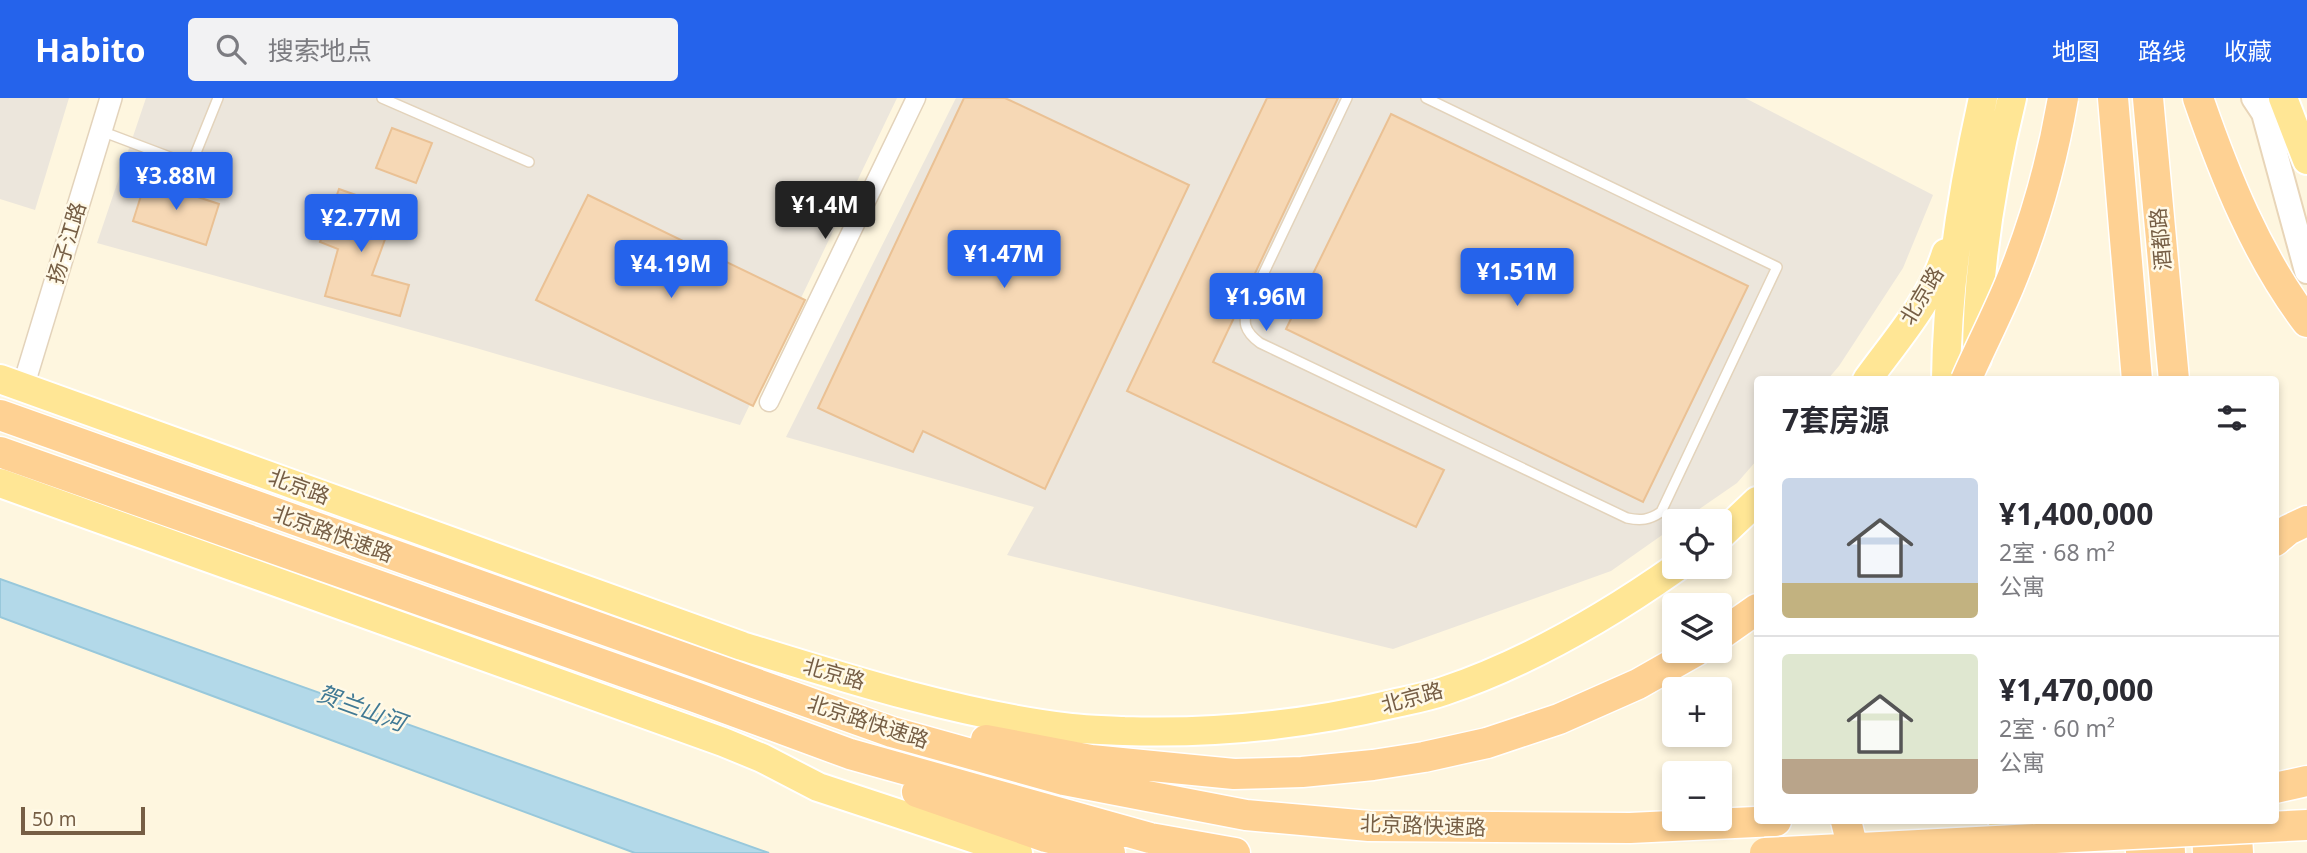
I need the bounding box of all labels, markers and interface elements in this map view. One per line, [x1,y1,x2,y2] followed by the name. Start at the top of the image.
[188,18,678,81] search box
[35,27,146,72] text: Habito
[212,30,250,68] icon: search
[268,32,372,68] text: 搜索地点
[2052,34,2100,67] text: 地图
[2138,34,2186,67] text: 路线
[2224,34,2272,67] text: 收藏
[119,152,233,212] pin: ¥3.88M
[136,159,216,191] text: ¥3.88M
[776,181,874,241] pin: ¥1.4M
[791,188,859,220] text: ¥1.4M
[304,194,418,254] pin: ¥2.77M
[40,198,92,287] street label: 扬子江路
[321,201,401,233] text: ¥2.77M
[2143,206,2177,272] street label: 酒都路
[947,230,1061,290] pin: ¥1.47M
[964,237,1044,269] text: ¥1.47M
[614,240,728,300] pin: ¥4.19M
[631,247,711,279] text: ¥4.19M
[1460,248,1574,308] pin: ¥1.51M
[1477,255,1557,287] text: ¥1.51M
[1893,261,1949,330] street label: 北京路
[1209,274,1323,333] pin: ¥1.96M
[1226,280,1306,312] text: ¥1.96M
[1782,399,1889,440] text: 7套房源
[2213,399,2251,437] icon: filters
[265,462,334,510] street label: 北京路
[1999,493,2153,534] text: ¥1,400,000
[269,498,397,568] street label: 北京路快速路
[1838,506,1922,590] icon: home
[1662,509,1732,831] map controls
[1662,509,1732,579] button: locate
[1999,536,2115,568] text: 2室 · 68 m²
[1999,570,2045,602] text: 公寓
[1662,593,1732,663] button: layers
[800,651,868,695] street label: 北京路
[1999,669,2153,710] text: ¥1,470,000
[1378,675,1446,719] street label: 北京路
[313,676,414,739] water label: 贺兰山河
[1662,677,1732,747] button: +
[1838,682,1922,766] icon: home
[804,688,933,754] street label: 北京路快速路
[1999,712,2115,744] text: 2室 · 60 m²
[1999,746,2045,778] text: 公寓
[1662,761,1732,831] button: −
[21,804,145,836] scale bar
[32,806,76,832] text: 50 m
[1360,809,1486,841] street label: 北京路快速路

